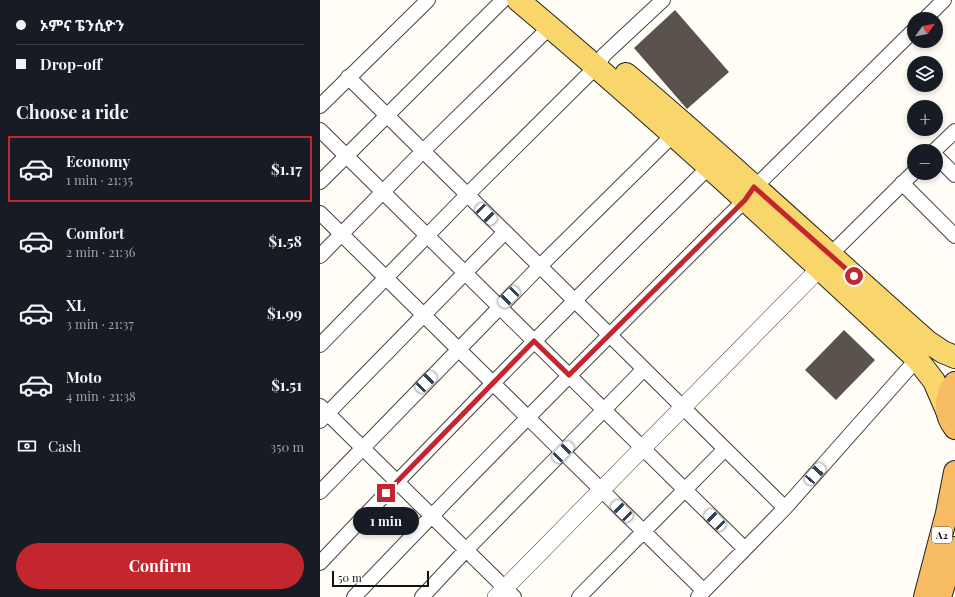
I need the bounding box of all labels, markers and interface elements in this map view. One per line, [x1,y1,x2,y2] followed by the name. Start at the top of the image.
[907,12,943,48] north arrow
[907,12,943,180] map controls
[40,15,124,35] text: ኦምና ፔንሲዮን
[40,54,102,74] text: Drop-off
[907,56,943,92] button: layers
[16,100,129,124] text: Choose a ride
[907,100,943,136] button: +
[907,144,943,180] button: −
[18,151,54,187] icon: car
[66,151,130,171] text: Economy
[271,159,302,179] text: $1.17
[66,171,133,188] text: 1 min · 21:35
[473,201,499,227] car
[18,223,54,259] icon: car
[66,223,124,243] text: Comfort
[269,231,302,251] text: $1.58
[66,243,136,260] text: 2 min · 21:36
[845,267,863,285] route start
[496,284,522,310] car
[18,295,54,331] icon: car
[66,295,86,315] text: XL
[267,303,302,323] text: $1.99
[66,315,134,332] text: 3 min · 21:37
[18,367,54,403] icon: car
[66,367,102,387] text: Moto
[413,369,439,395] car
[271,375,302,395] text: $1.51
[66,387,136,404] text: 4 min · 21:38
[16,435,38,457] icon: cash
[48,436,81,456] text: Cash
[270,438,304,455] text: 350 m
[550,439,576,465] car
[803,461,827,487] car
[377,484,395,502] route end
[609,498,635,524] car
[353,507,419,535] callout: 1 min
[702,507,728,533] car
[370,512,402,529] text: 1 min
[932,527,952,543] road number: A2
[16,543,304,589] button: Confirm
[332,569,429,588] scale bar
[338,570,362,585] text: 50 m

